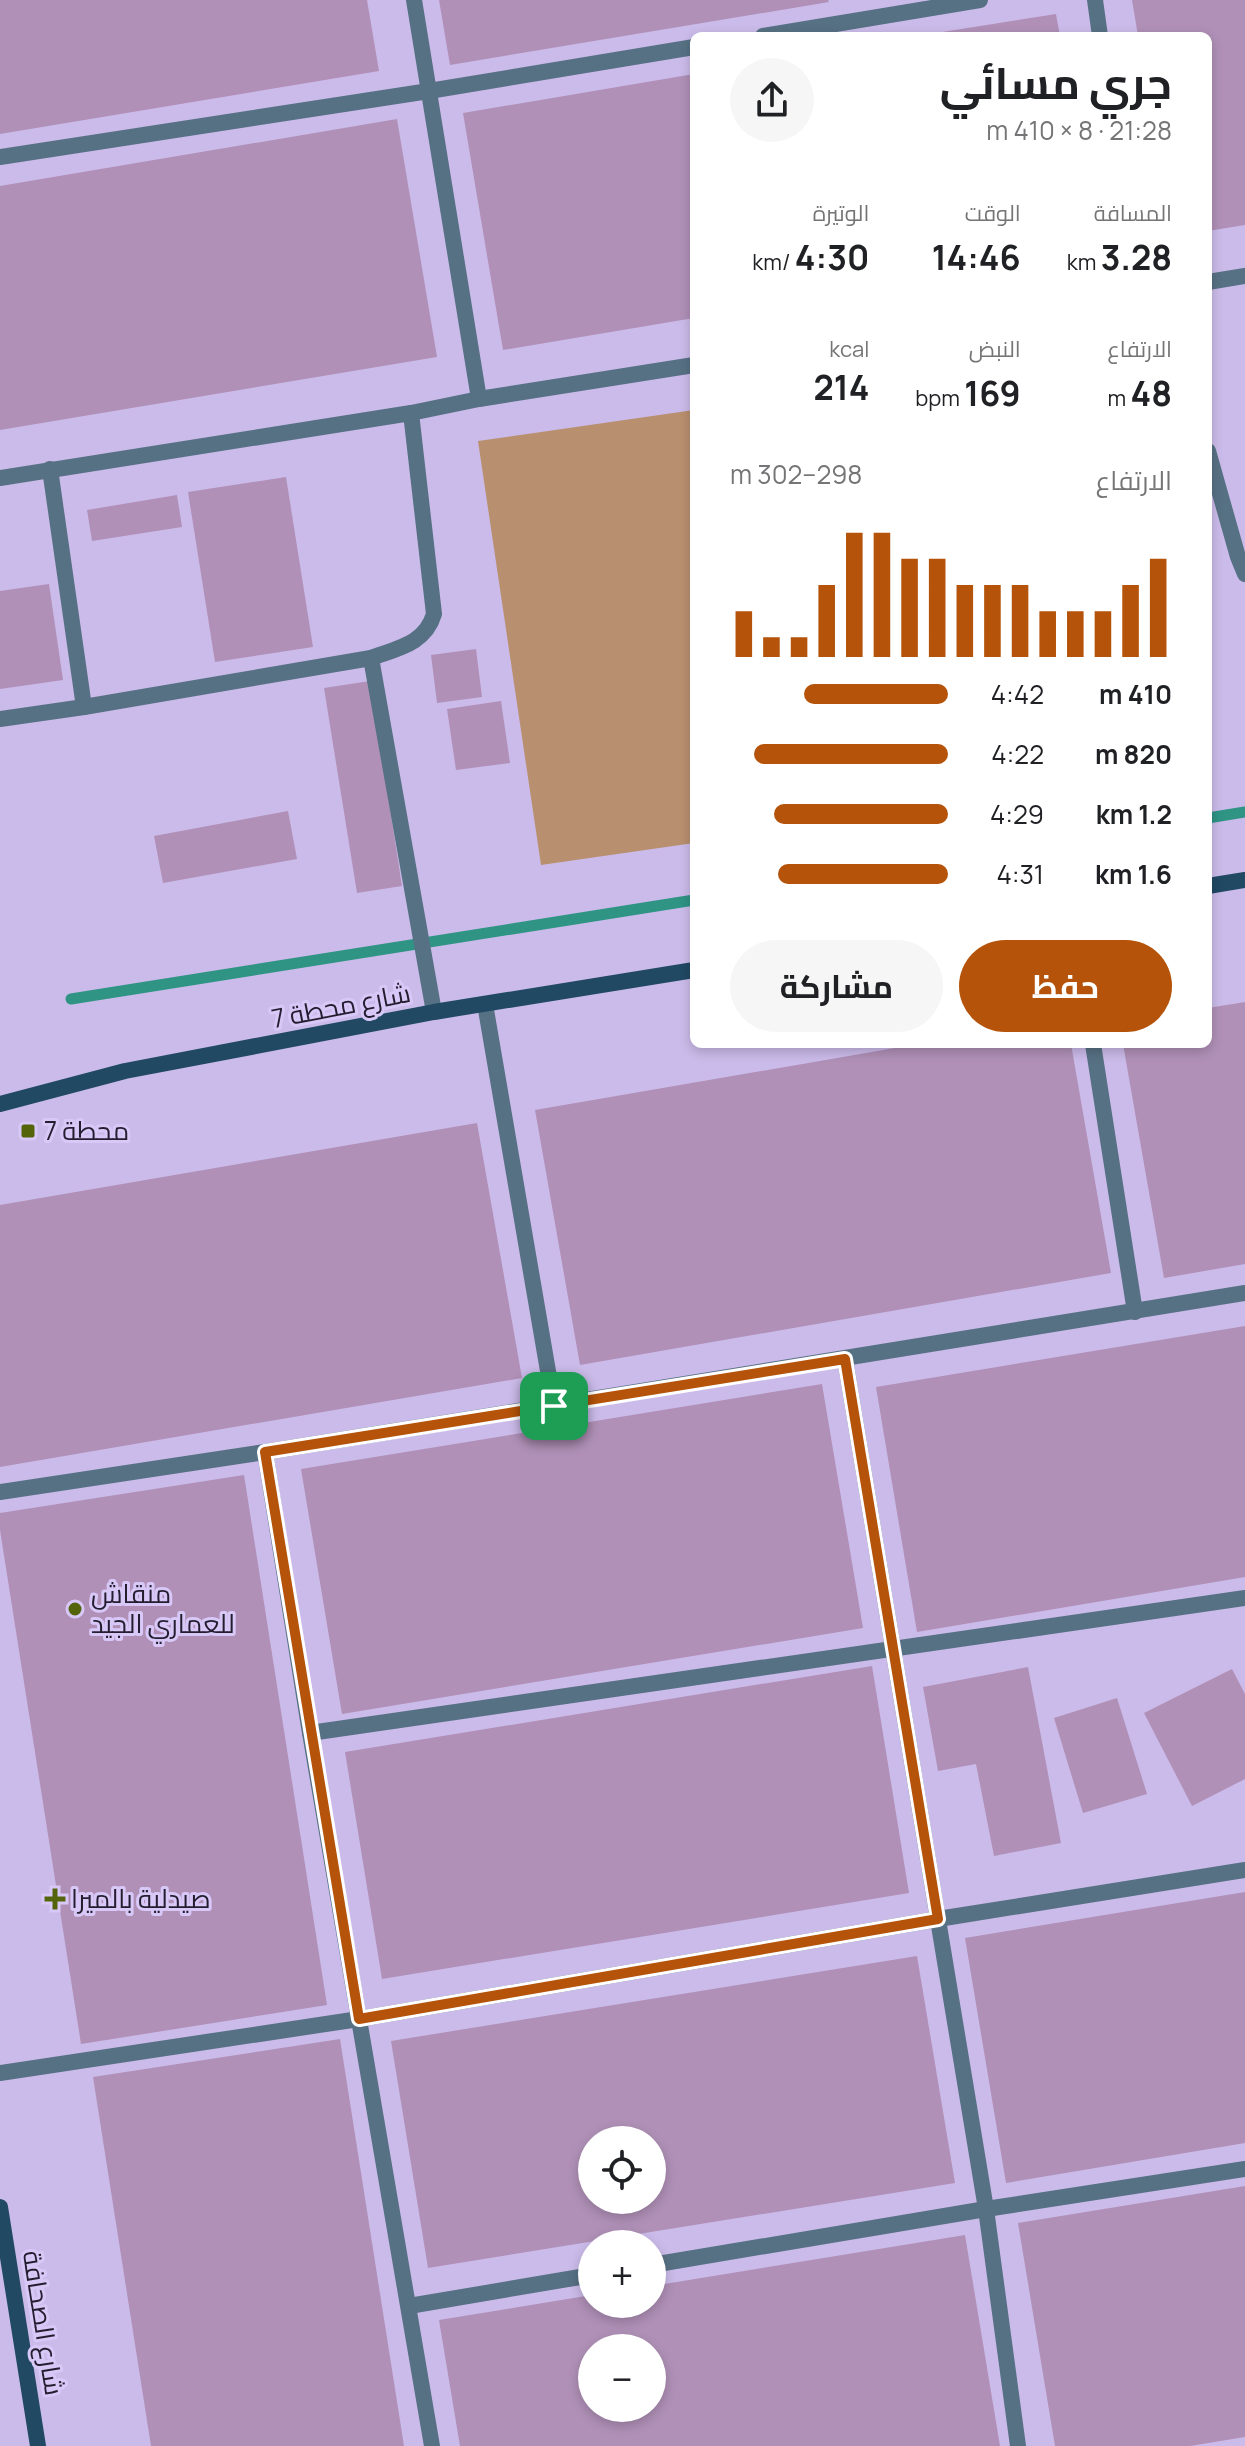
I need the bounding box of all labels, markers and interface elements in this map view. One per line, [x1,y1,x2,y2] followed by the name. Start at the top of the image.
[940,52,1172,112] text: جري مسائي
[730,58,814,142] button: share
[986,112,1172,148] text: 21:28 · 8 × 410 m
[813,198,869,228] text: الوتيرة
[965,198,1021,228] text: الوقت
[1094,198,1172,228] text: المسافة
[795,234,869,280] text: 4:30
[932,234,1021,280] text: 14:46
[1101,234,1172,280] text: 3.28
[752,247,795,277] text: /km
[1067,247,1101,277] text: km
[829,334,869,364] text: kcal
[969,334,1021,364] text: النبض
[1108,334,1172,364] text: الارتفاع
[814,364,869,410] text: 214
[964,370,1021,416] text: 169
[1130,370,1172,416] text: 48
[915,383,964,413] text: bpm
[1107,383,1130,413] text: m
[730,456,862,492] text: 298–302 m
[1096,462,1172,498] text: الارتفاع
[991,676,1044,712] text: 4:42
[1099,676,1172,712] text: 410 m
[991,736,1044,772] text: 4:22
[1095,736,1172,772] text: 820 m
[990,796,1044,832] text: 4:29
[1096,796,1172,832] text: 1.2 km
[996,856,1044,892] text: 4:31
[1095,856,1172,892] text: 1.6 km
[730,940,943,1032] button: مشاركة
[959,940,1172,1032] button: حفظ
[268,974,413,1036] street label: شارع محطة 7
[44,1112,129,1148] place label: محطة 7
[19,1122,37,1140] marker: محطة 7
[520,1372,588,1440] pin
[532,1384,576,1428] icon: arrive
[91,1575,235,1644] place label: منقاش للعماري الجيد
[66,1600,84,1618] marker: منقاش للعماري الجيد
[71,1880,211,1916] place label: صيدلية بالميرا
[46,1890,64,1908] marker: صيدلية بالميرا
[578,2126,666,2422] map controls
[578,2126,666,2214] button: locate
[578,2230,666,2318] button: +
[15,2248,73,2398] street label: شارع الصحافة
[578,2334,666,2422] button: −

